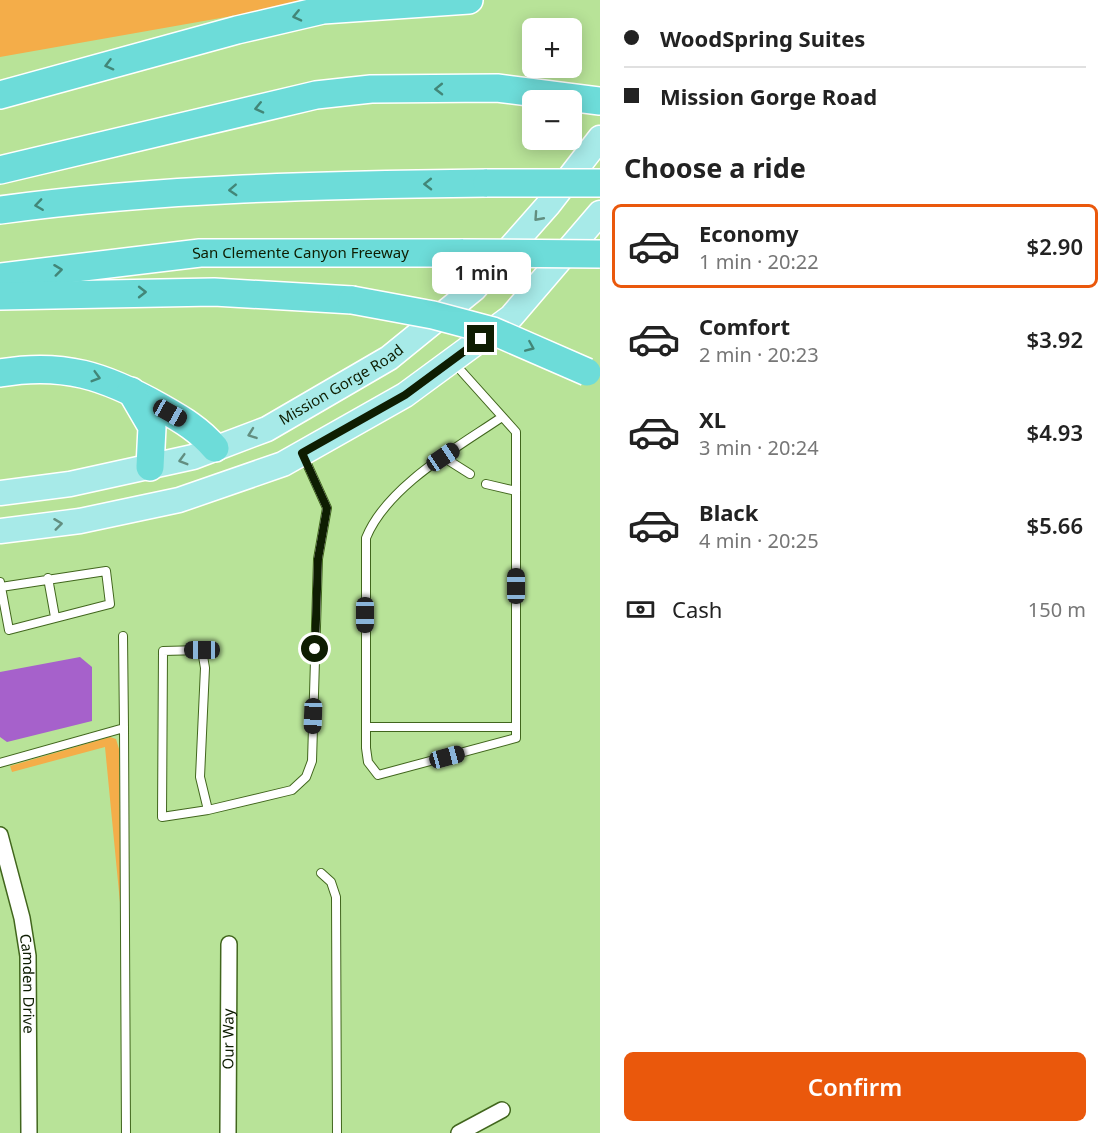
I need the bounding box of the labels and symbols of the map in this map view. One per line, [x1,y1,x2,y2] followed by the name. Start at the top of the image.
[293,9,303,22] one-way arrow
[104,58,115,70] one-way arrow
[434,83,443,95] one-way arrow
[254,100,264,113] one-way arrow
[424,178,433,190] one-way arrow
[229,183,238,196] one-way arrow
[34,198,43,210] one-way arrow
[534,210,545,220] one-way arrow
[191,242,409,263] street label: San Clemente Canyon Freeway
[432,252,530,294] callout: 1 min
[54,264,63,277] one-way arrow
[138,286,147,299] one-way arrow
[467,325,494,352] route end
[275,339,407,429] street label: Mission Gorge Road
[523,340,534,352] one-way arrow
[91,370,101,382] one-way arrow
[150,396,190,430] car
[247,427,258,440] one-way arrow
[423,439,463,475] car
[178,452,188,465] one-way arrow
[53,518,63,531] one-way arrow
[507,568,525,604] car
[356,597,374,633] car
[301,635,328,662] route start
[184,641,220,659] car
[303,698,323,734] car
[427,744,467,770] car
[16,932,39,1034] street label: Camden Drive
[217,1008,238,1069] street label: Our Way

